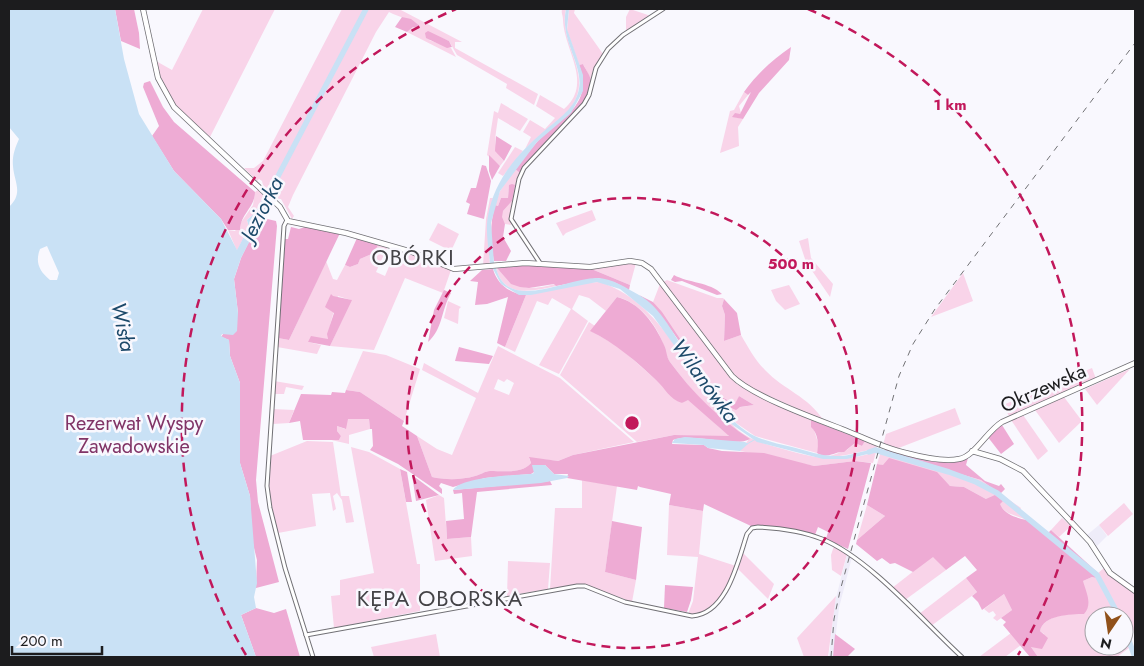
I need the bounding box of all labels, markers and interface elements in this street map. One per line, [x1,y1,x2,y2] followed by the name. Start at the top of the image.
[933,94,967,116] text: 1 km
[231,171,291,250] water label: Jeziorka
[371,241,455,273] district label: OBÓRKI
[768,253,814,275] text: 500 m
[103,299,143,355] water label: Wisła
[664,333,746,430] water label: Wilanówka
[996,357,1091,420] street label: Okrzewska
[65,409,203,461] park label: Rezerwat Wyspy Zawadowskie
[623,414,641,432] centre of rings
[357,582,523,614] district label: KĘPA OBORSKA
[1084,606,1134,656] north arrow
[12,624,102,656] scale bar
[20,630,63,652] text: 200 m
[1098,633,1114,655] text: N

